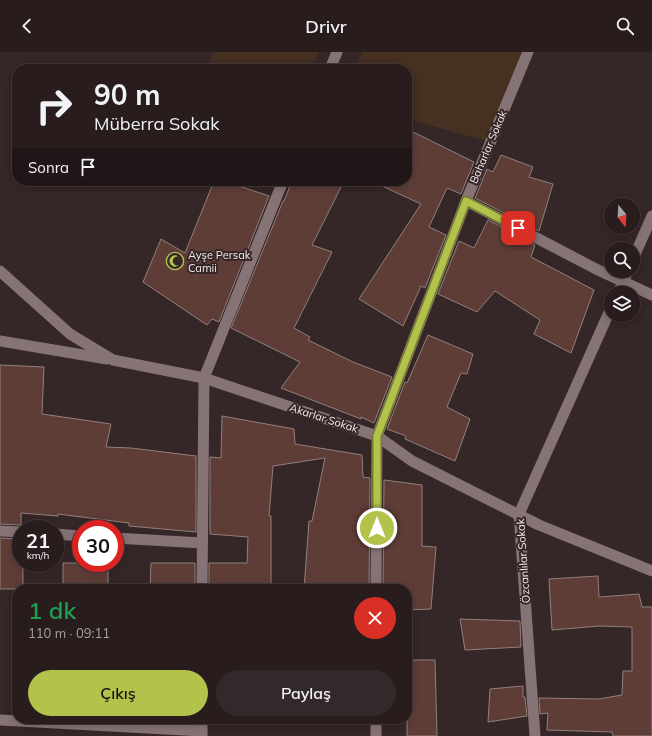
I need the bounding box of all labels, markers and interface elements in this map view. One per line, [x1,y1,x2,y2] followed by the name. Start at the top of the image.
[16,15,38,37] icon: back
[305,15,347,38] text: Drivr
[614,15,636,37] icon: search
[94,77,160,112] text: 90 m
[28,80,80,132] icon: right
[466,108,510,186] street label: Baharlar Sokak
[94,112,220,135] text: Müberra Sokak
[77,156,99,178] icon: arrive
[28,158,69,177] text: Sonra
[604,198,640,234] north arrow
[604,198,640,322] map controls
[501,211,535,245] pin
[507,217,529,239] icon: arrive
[604,242,640,278] button: search
[188,248,251,275] place label: Ayşe Persak Camii
[165,251,185,271] mosque icon: Ayşe Persak Camii
[604,286,640,322] button: layers
[288,400,360,436] street label: Akarlar Sokak
[356,507,398,549] position arrow
[513,518,533,604] street label: Özcanlılar Sokak
[72,520,124,572] speed limit sign: 30
[26,528,50,553] text: 21
[27,549,49,562] text: km/h
[28,595,76,625] text: 1 dk
[354,597,396,639] button: close
[28,625,110,641] text: 110 m · 09:11
[28,670,208,716] button: Çıkış
[216,670,396,716] button: Paylaş

